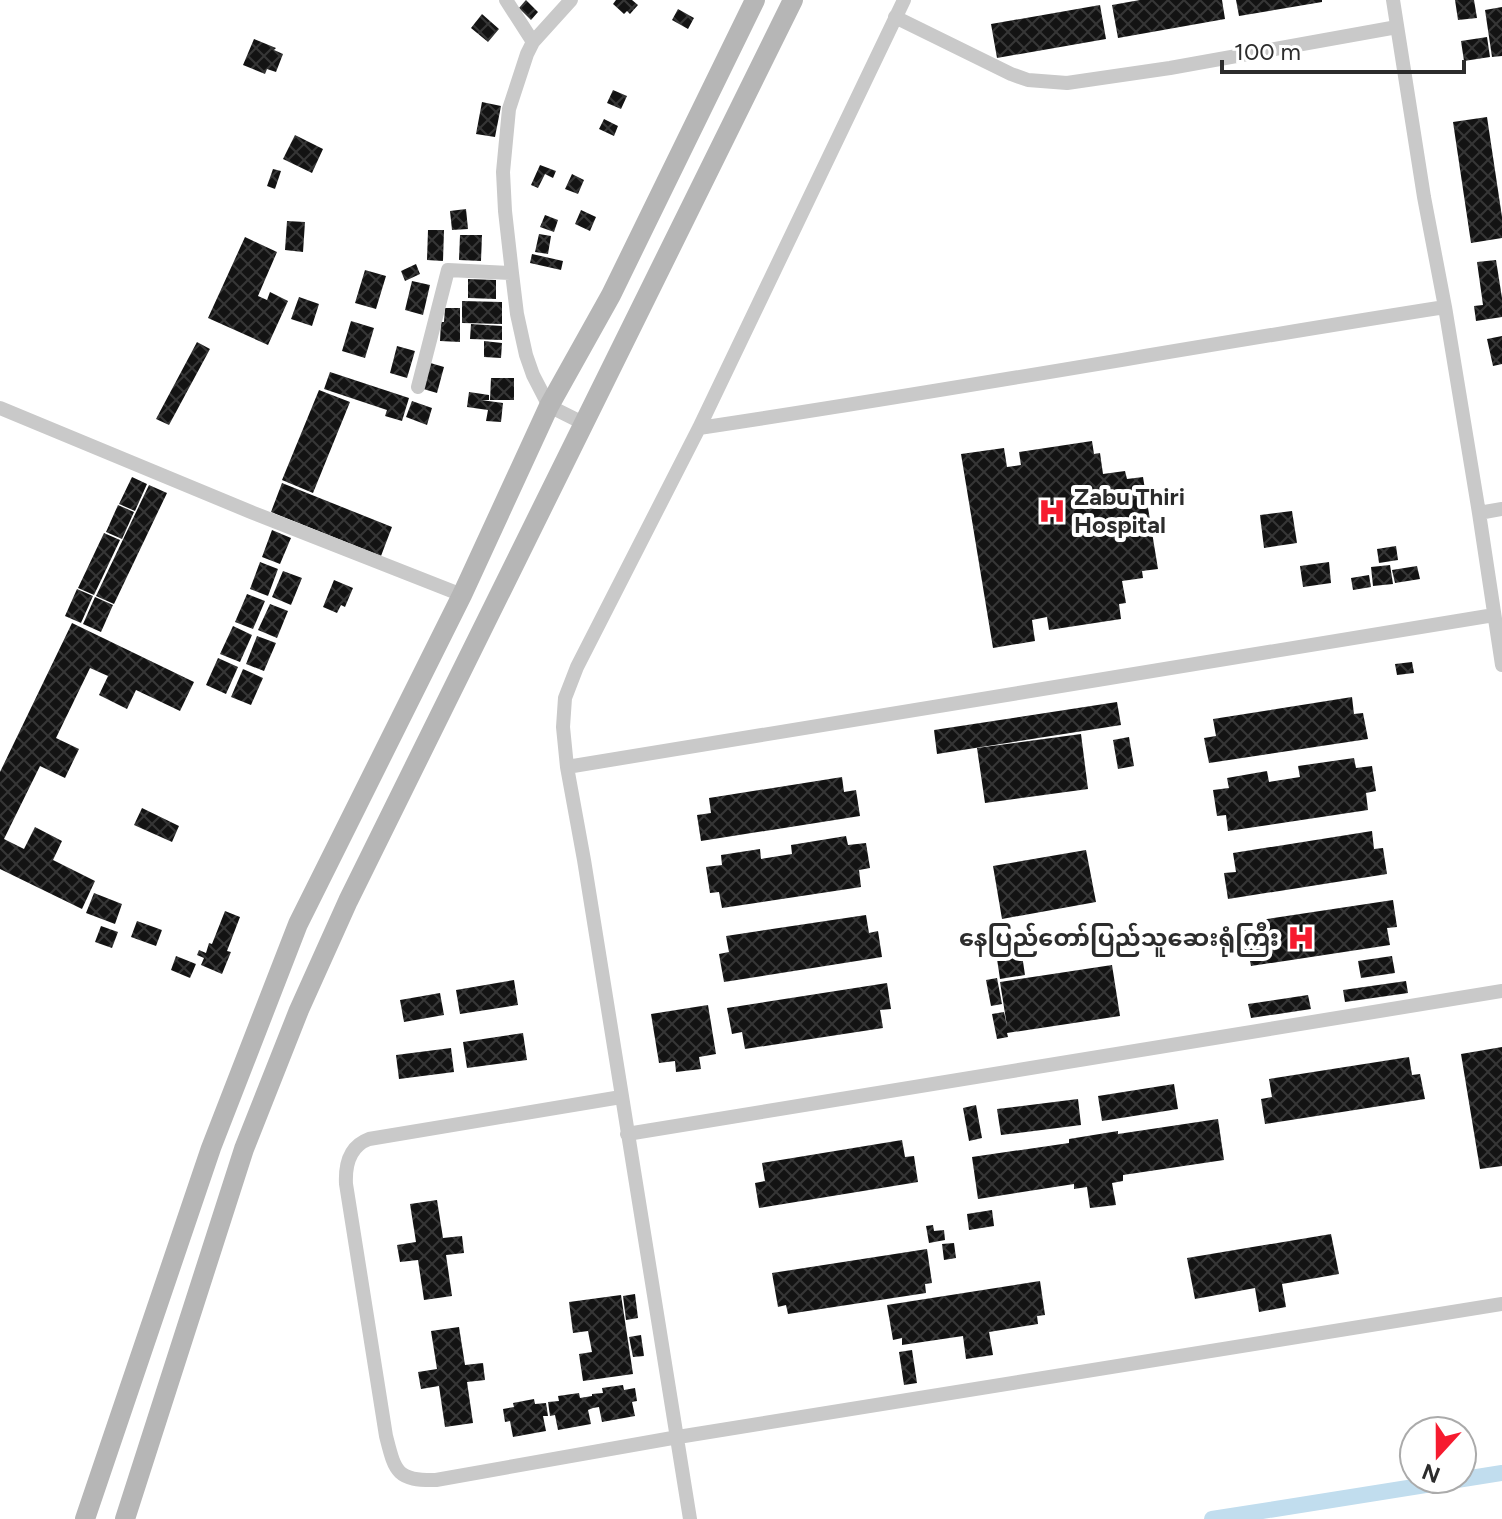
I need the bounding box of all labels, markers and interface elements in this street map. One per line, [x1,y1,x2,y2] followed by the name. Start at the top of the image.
[1222,24,1464,74] scale bar
[1234,37,1301,66] text: 100 m
[1074,482,1185,539] place label: Zabu Thiri Hospital
[1037,496,1067,526] hospital icon: Zabu Thiri Hospital
[959,922,1279,957] place label: နေပြည်တော်ပြည်သူဆေးရုံကြီး
[1286,923,1316,953] hospital icon: နေပြည်တော်ပြည်သူဆေးရုံကြီး
[1398,1415,1478,1495] north arrow
[1418,1458,1444,1489] text: N

